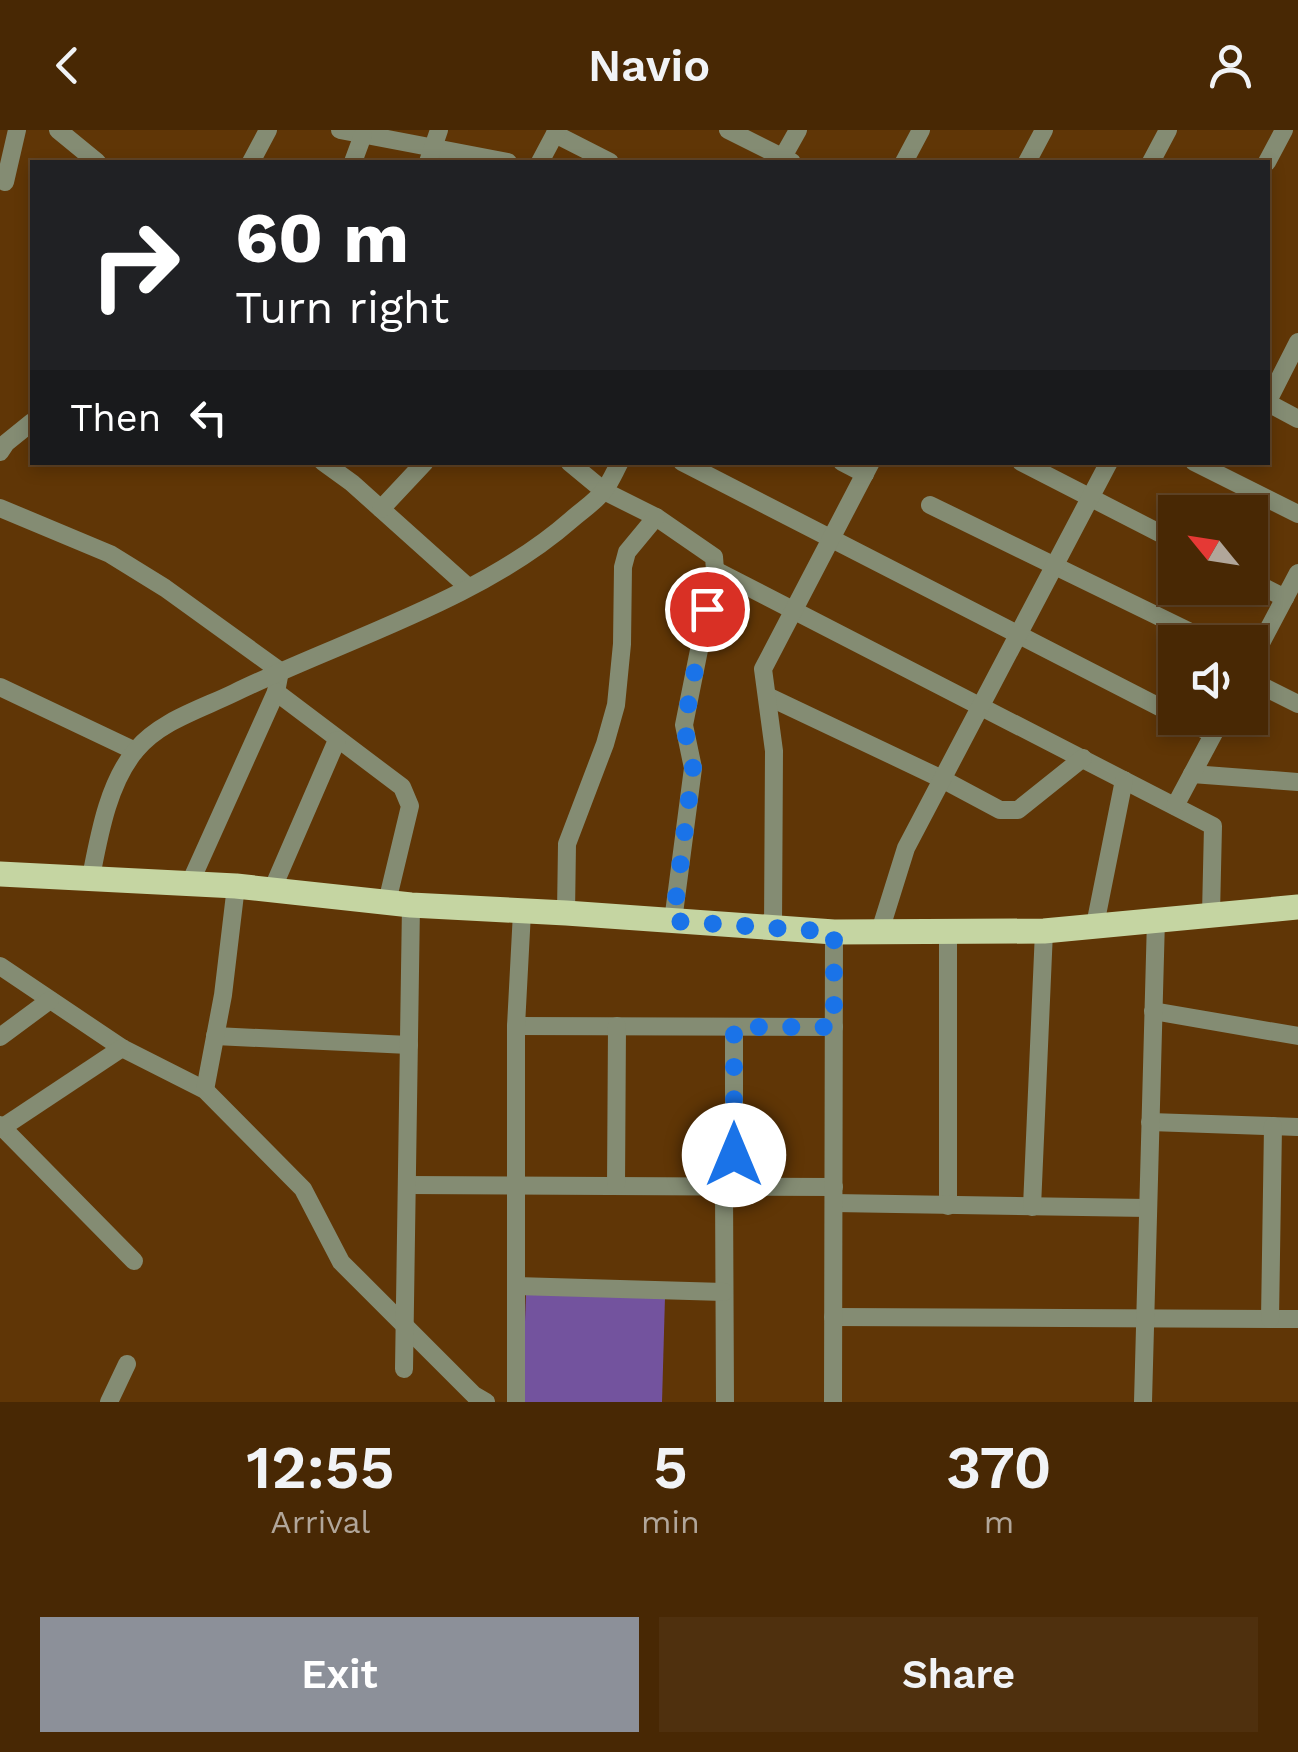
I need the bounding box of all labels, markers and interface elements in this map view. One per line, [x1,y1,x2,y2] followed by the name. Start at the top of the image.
[40,38,95,93] icon: back
[1203,38,1258,93] icon: person
[588,39,710,92] text: Navio
[235,197,409,279] text: 60 m
[70,200,200,330] icon: right
[235,281,449,334] text: Turn right
[181,390,236,445] icon: left
[70,396,161,440] text: Then
[1158,495,1268,605] north arrow
[1158,495,1268,735] map controls
[665,567,750,652] pin
[680,582,735,637] icon: arrive
[1158,625,1268,735] button: sound
[682,1103,786,1207] position arrow
[246,1432,395,1503] text: 12:55
[653,1432,688,1503] text: 5
[946,1432,1052,1503] text: 370
[271,1503,370,1541] text: Arrival
[641,1503,700,1541] text: min
[984,1503,1014,1541] text: m
[40,1617,639,1732] button: Exit
[659,1617,1258,1732] button: Share

